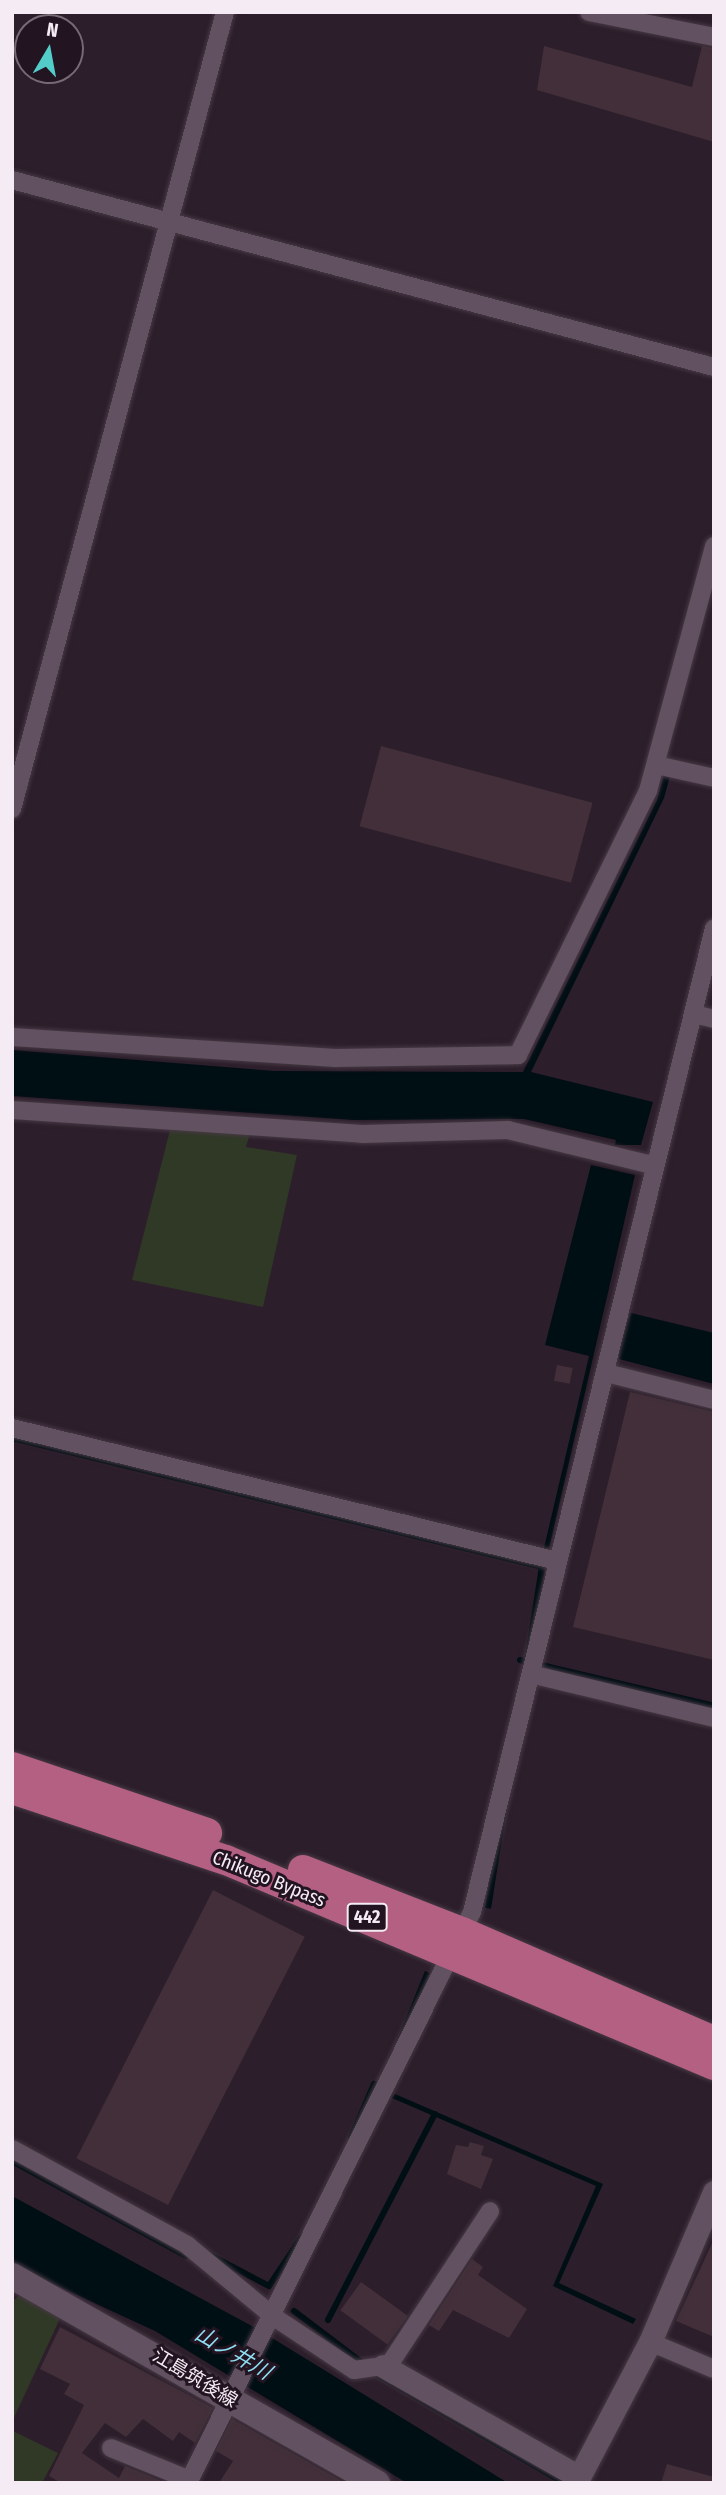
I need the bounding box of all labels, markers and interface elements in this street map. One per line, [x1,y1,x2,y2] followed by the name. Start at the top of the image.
[14,14,84,84] north arrow
[45,17,60,42] text: N
[209,1846,329,1912] street label: Chikugo Bypass
[346,1902,388,1931] road number: 442
[190,2321,276,2385] water label: 山ノ井川
[148,2344,242,2412] street label: 江島筑後線

